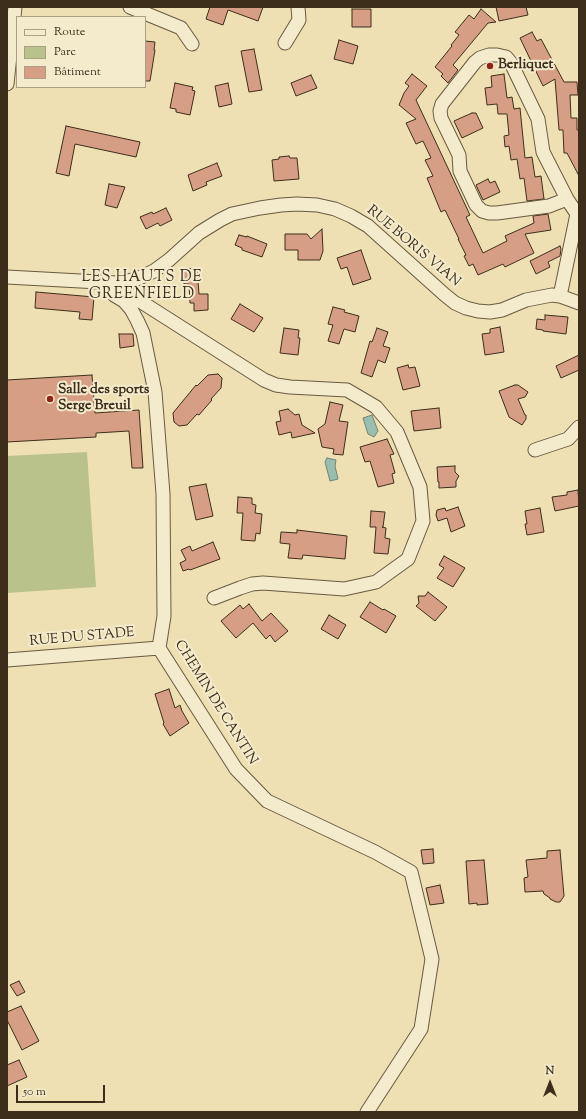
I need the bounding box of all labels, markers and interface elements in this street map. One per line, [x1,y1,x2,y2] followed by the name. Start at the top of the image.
[16,16,146,88] legend
[54,23,85,41] text: Route
[54,43,76,61] text: Parc
[498,58,553,74] place label: Berliquet
[485,61,495,71] marker: Berliquet
[54,63,101,81] text: Bâtiment
[363,203,463,291] street label: RUE BORIS VIAN
[81,269,203,304] district label: LES HAUTS DE GREENFIELD
[58,383,149,416] place label: Salle des sports Serge Breuil
[45,394,55,404] marker: Salle des sports Serge Breuil
[29,625,135,651] street label: RUE DU STADE
[170,638,260,768] street label: CHEMIN DE CANTIN
[530,1063,570,1103] north arrow
[546,1063,554,1079] text: N
[18,1077,107,1103] scale bar
[23,1083,46,1101] text: 50 m

